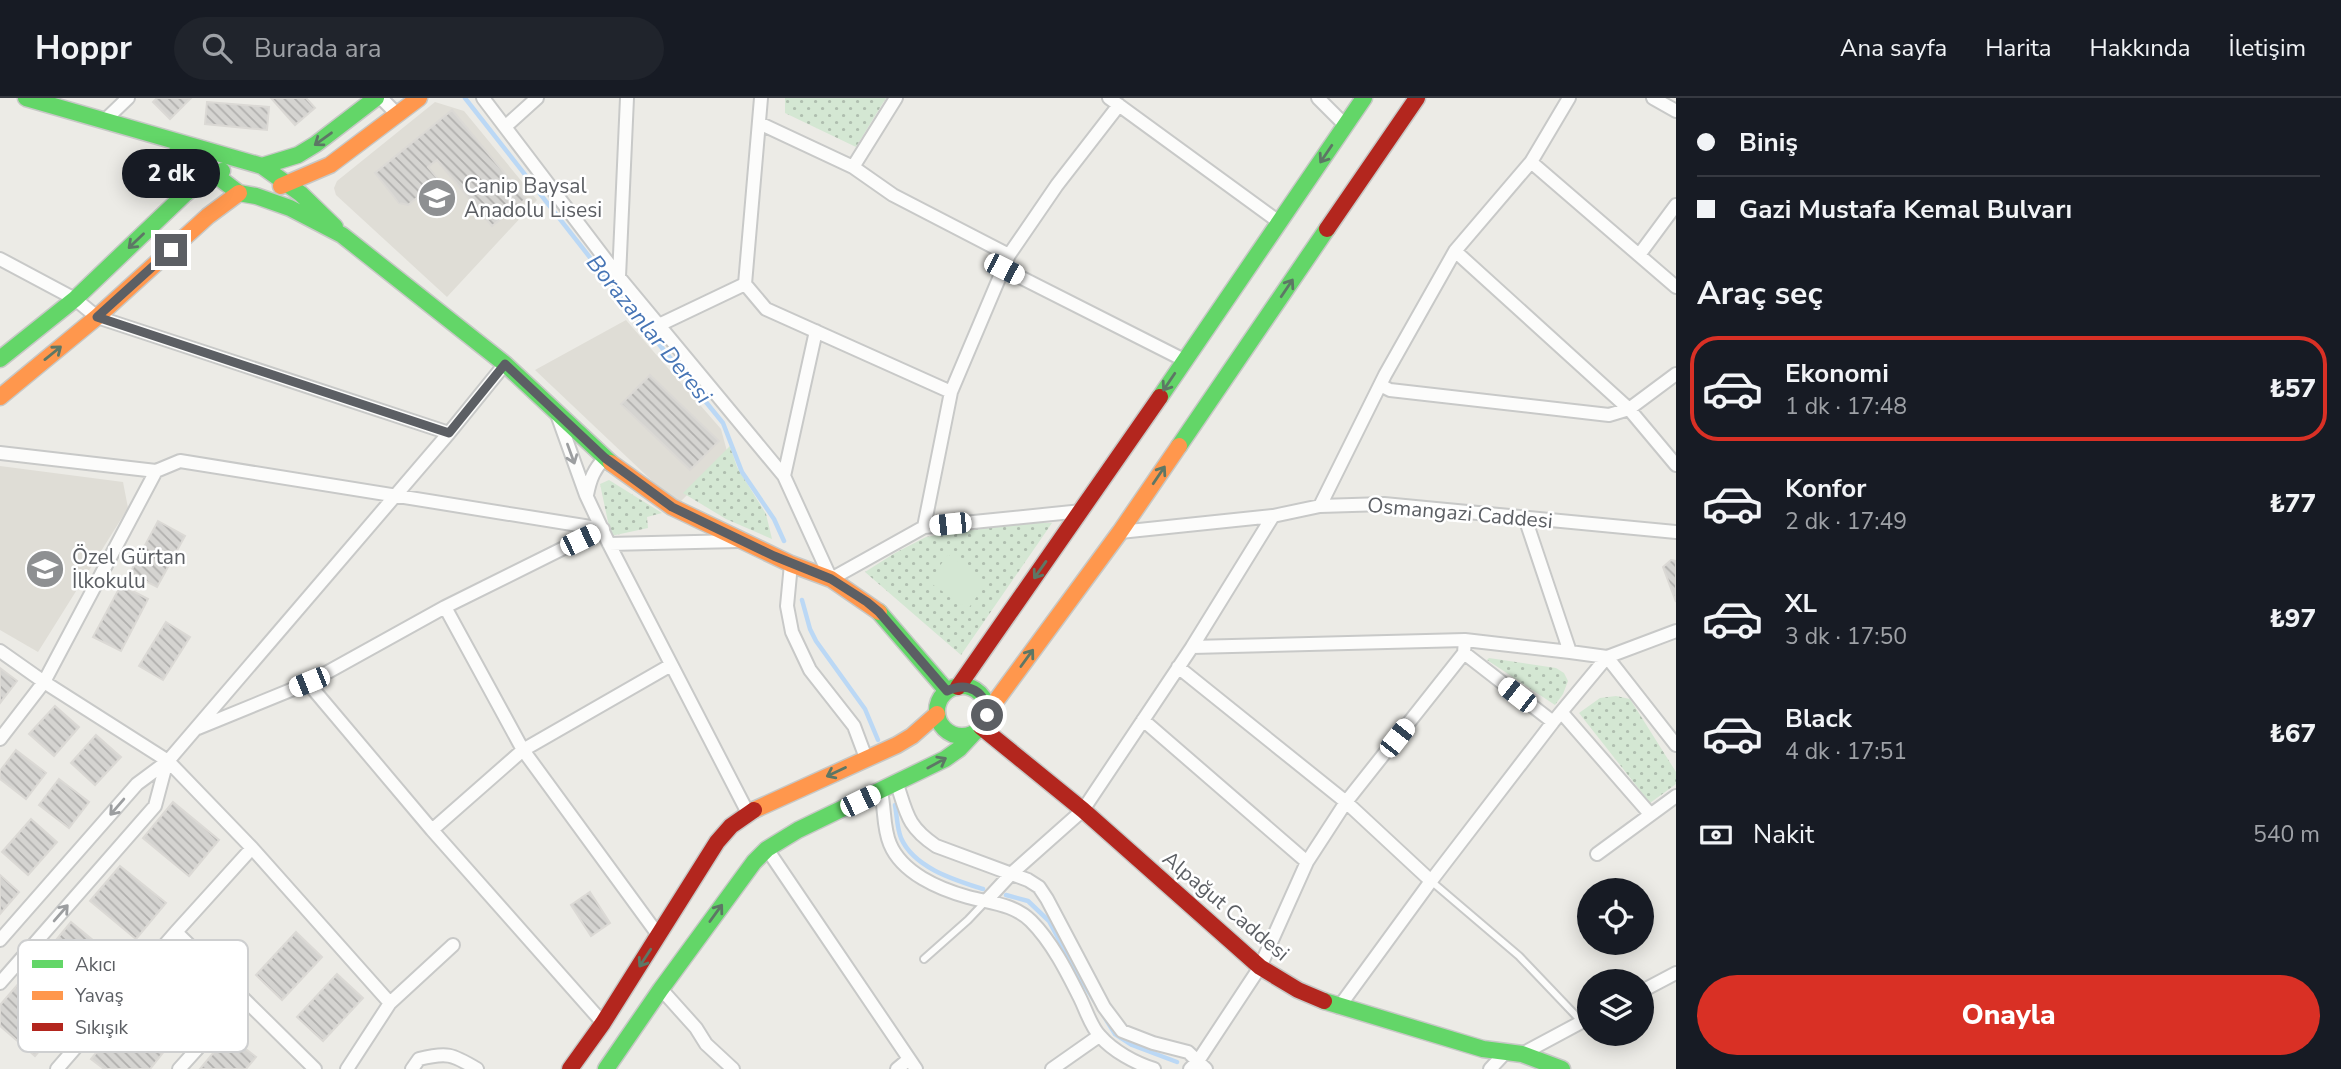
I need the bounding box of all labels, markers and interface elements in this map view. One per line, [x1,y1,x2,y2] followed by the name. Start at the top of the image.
[174,17,664,80] search box
[35,26,132,71] text: Hoppr
[198,29,236,67] icon: search
[254,31,382,66] text: Burada ara
[1840,32,1947,64] text: Ana sayfa
[1985,32,2052,64] text: Harita
[2090,32,2190,64] text: Hakkında
[2228,32,2306,64] text: İletişim
[1739,125,1798,160] text: Biniş
[314,132,333,146] one-way arrow
[1319,144,1333,163] one-way arrow
[122,149,220,198] callout: 2 dk
[147,158,195,189] text: 2 dk
[464,172,602,224] place label: Canip Baysal Anadolu Lisesi
[416,177,458,219] school or university icon: Canip Baysal Anadolu Lisesi
[1739,192,2072,227] text: Gazi Mustafa Kemal Bulvarı
[127,233,144,250] one-way arrow
[155,234,187,266] route end
[579,248,719,411] water label: Borazanlar Deresi
[981,250,1028,288] car
[1697,272,1823,315] text: Araç seç
[1280,279,1294,298] one-way arrow
[43,346,61,361] one-way arrow
[1785,356,1889,391] text: Ekonomi
[1701,357,1764,420] icon: car
[2269,371,2316,406] text: ₺57
[1162,372,1176,391] one-way arrow
[1785,391,1907,422] text: 1 dk · 17:48
[566,442,578,464] one-way arrow
[1152,466,1166,486] one-way arrow
[1785,471,1866,506] text: Konfor
[1701,472,1764,535] icon: car
[2269,486,2316,521] text: ₺77
[1366,491,1554,535] street label: Osmangazi Caddesi
[1785,506,1907,537] text: 2 dk · 17:49
[929,511,972,537] car
[557,521,604,559] car
[72,543,186,595] place label: Özel Gürtan İlkokulu
[24,548,66,590] school or university icon: Özel Gürtan İlkokulu
[1033,560,1047,579] one-way arrow
[1785,586,1817,621] text: XL
[1701,587,1764,650] icon: car
[2269,601,2316,636] text: ₺97
[1785,621,1907,652] text: 3 dk · 17:50
[1020,649,1035,668] one-way arrow
[286,664,333,700] car
[1494,674,1541,716] car
[971,699,1003,731] route start
[1785,701,1852,736] text: Black
[1701,702,1764,765] icon: car
[1376,715,1419,761] car
[2269,716,2316,751] text: ₺67
[1785,736,1907,767] text: 4 dk · 17:51
[926,756,947,769] one-way arrow
[826,766,847,779] one-way arrow
[837,782,884,820] car
[109,797,125,815] one-way arrow
[1697,816,1735,854] icon: cash
[1753,817,1814,852] text: Nakit
[2253,819,2320,850] text: 540 m
[1157,845,1295,967] street label: Alpağut Caddesi
[1577,878,1654,1046] map controls
[1577,878,1654,955] button: locate
[53,904,69,922] one-way arrow
[709,904,724,923] one-way arrow
[18,940,248,1052] legend
[638,948,652,967] one-way arrow
[75,952,116,978] text: Akıcı
[1577,969,1654,1046] button: layers
[1697,975,2320,1055] button: Onayla
[74,983,124,1009] text: Yavaş
[75,1015,129,1041] text: Sıkışık

